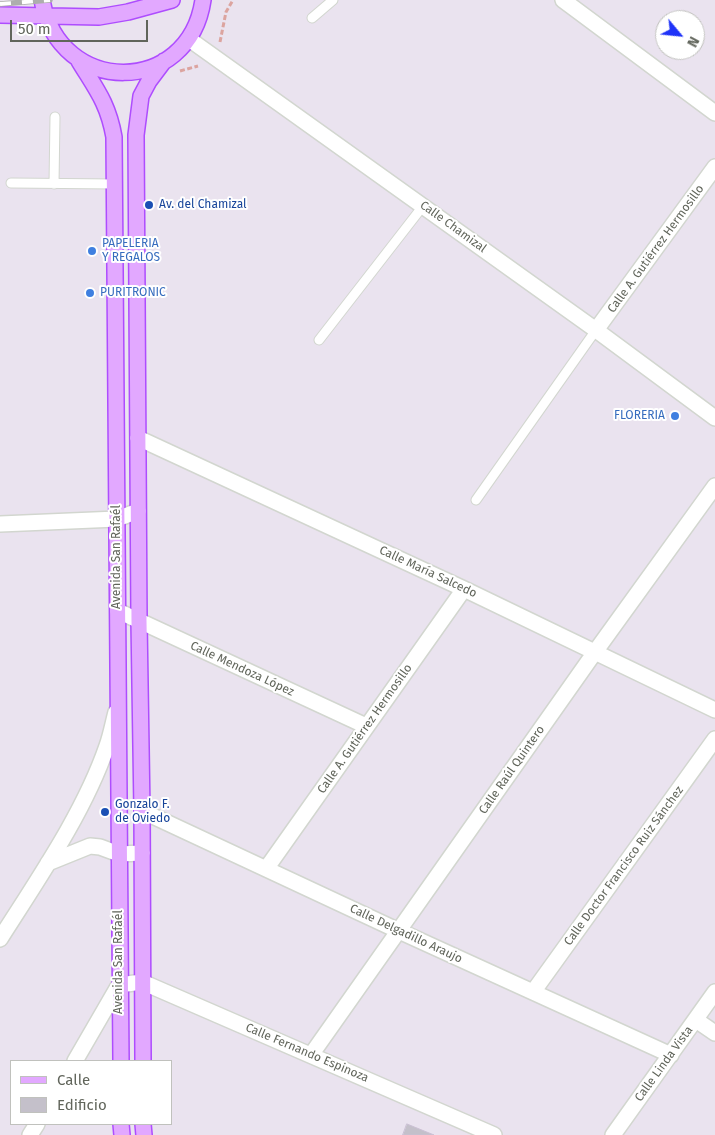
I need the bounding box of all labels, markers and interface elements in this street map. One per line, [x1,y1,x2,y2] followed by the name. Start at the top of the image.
[12,10,150,42] scale bar
[655,10,705,60] north arrow
[18,20,51,38] text: 50 m
[683,34,702,50] text: N
[605,182,707,316] street label: Calle A. Gutiérrez Hermosillo
[159,198,247,212] place label: Av. del Chamizal
[417,198,489,256] street label: Calle Chamizal
[143,199,155,211] marker: Av. del Chamizal
[102,237,160,265] place label: PAPELERIA Y REGALOS
[86,245,98,257] marker: PAPELERIA Y REGALOS
[100,286,166,300] place label: PURITRONIC
[84,287,96,299] marker: PURITRONIC
[614,409,665,423] place label: FLORERIA
[669,410,681,422] marker: FLORERIA
[110,505,124,609] street label: Avenida San Rafaél
[377,543,479,601] street label: Calle María Salcedo
[188,639,296,699] street label: Calle Mendoza López
[315,661,415,797] street label: Calle A. Gutiérrez Hermosillo
[476,723,548,817] street label: Calle Raúl Quintero
[561,784,687,948] street label: Calle Doctor Francisco Ruiz Sánchez
[115,798,170,826] place label: Gonzalo F. de Oviedo
[99,806,111,818] marker: Gonzalo F. de Oviedo
[347,902,465,966] street label: Calle Delgadillo Araujo
[112,910,126,1014] street label: Avenida San Rafaél
[243,1021,371,1085] street label: Calle Fernando Espinoza
[632,1024,696,1104] street label: Calle Linda Vista
[10,1060,172,1125] legend
[57,1071,90,1089] text: Calle
[57,1096,107,1114] text: Edificio

